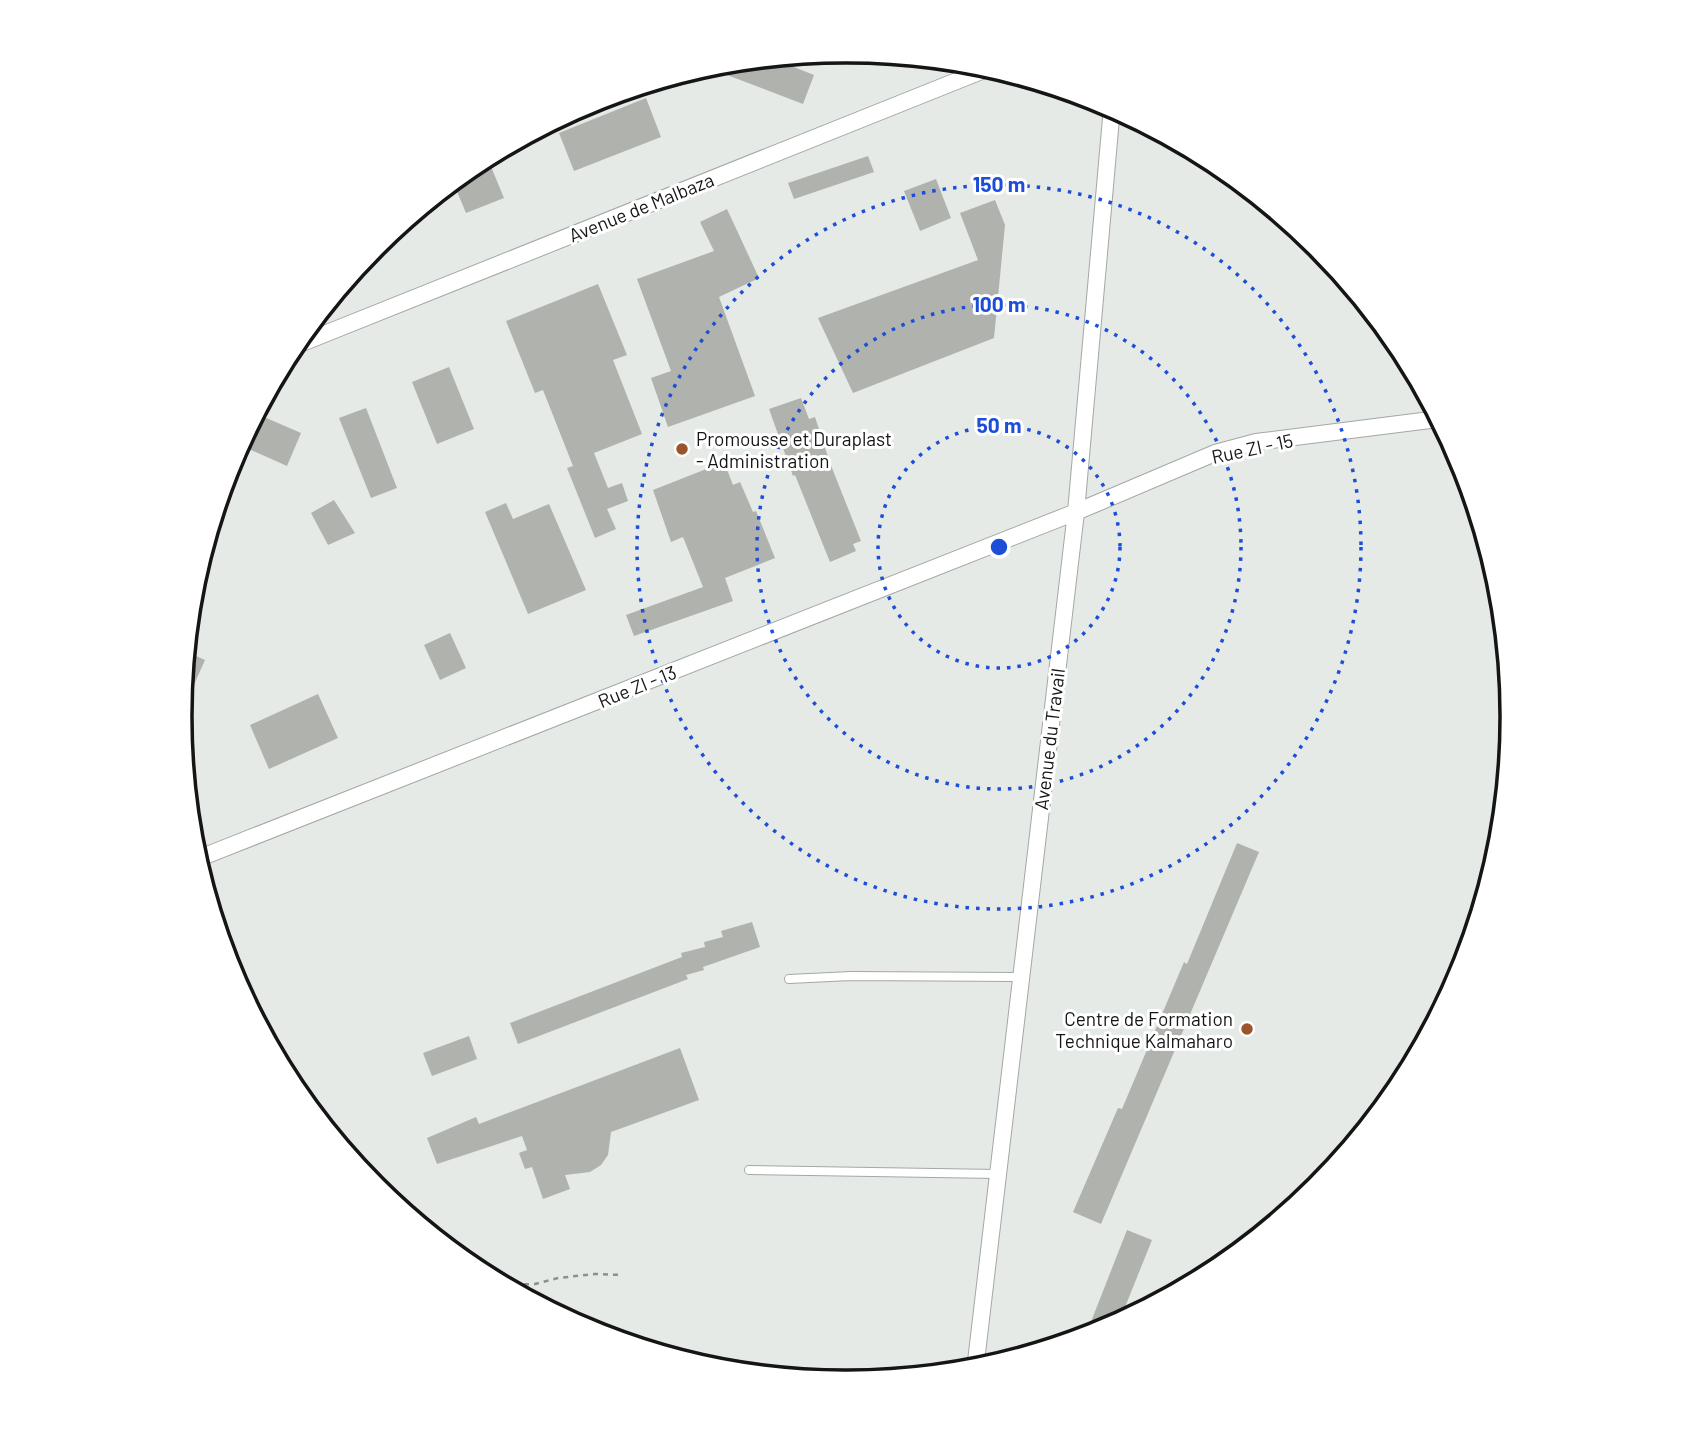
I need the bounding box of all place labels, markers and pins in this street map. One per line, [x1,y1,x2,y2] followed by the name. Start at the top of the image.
[696,427,892,472] place label: Promousse et Duraplast - Administration
[674,441,690,457] marker: Promousse et Duraplast - Administration
[987,535,1011,559] centre of rings
[1055,1007,1233,1052] place label: Centre de Formation Technique Kalmaharo
[1239,1021,1255,1037] marker: Centre de Formation Technique Kalmaharo

